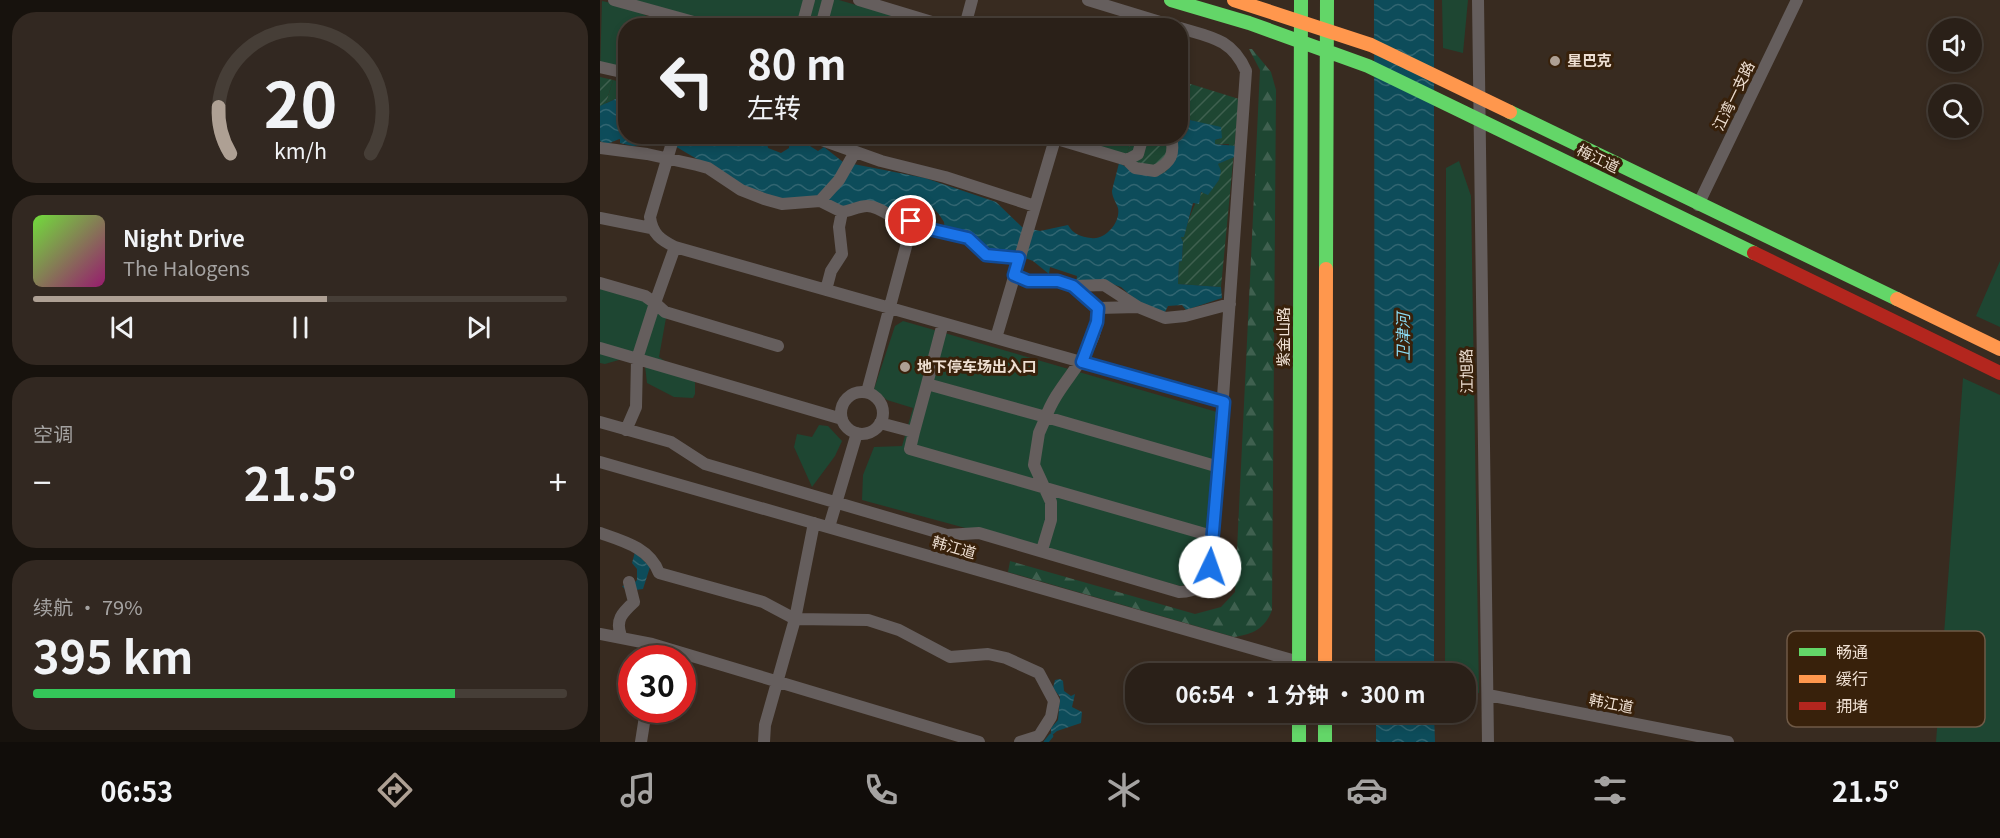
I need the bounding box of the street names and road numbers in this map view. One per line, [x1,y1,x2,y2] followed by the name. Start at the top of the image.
[1707,57,1759,134] street label: 江湾一支路
[1574,138,1623,177] street label: 梅江道
[1272,307,1293,367] street label: 紫金山路
[1455,348,1476,394] street label: 江旭路
[930,530,979,563] street label: 韩江道
[1587,688,1635,717] street label: 韩江道

